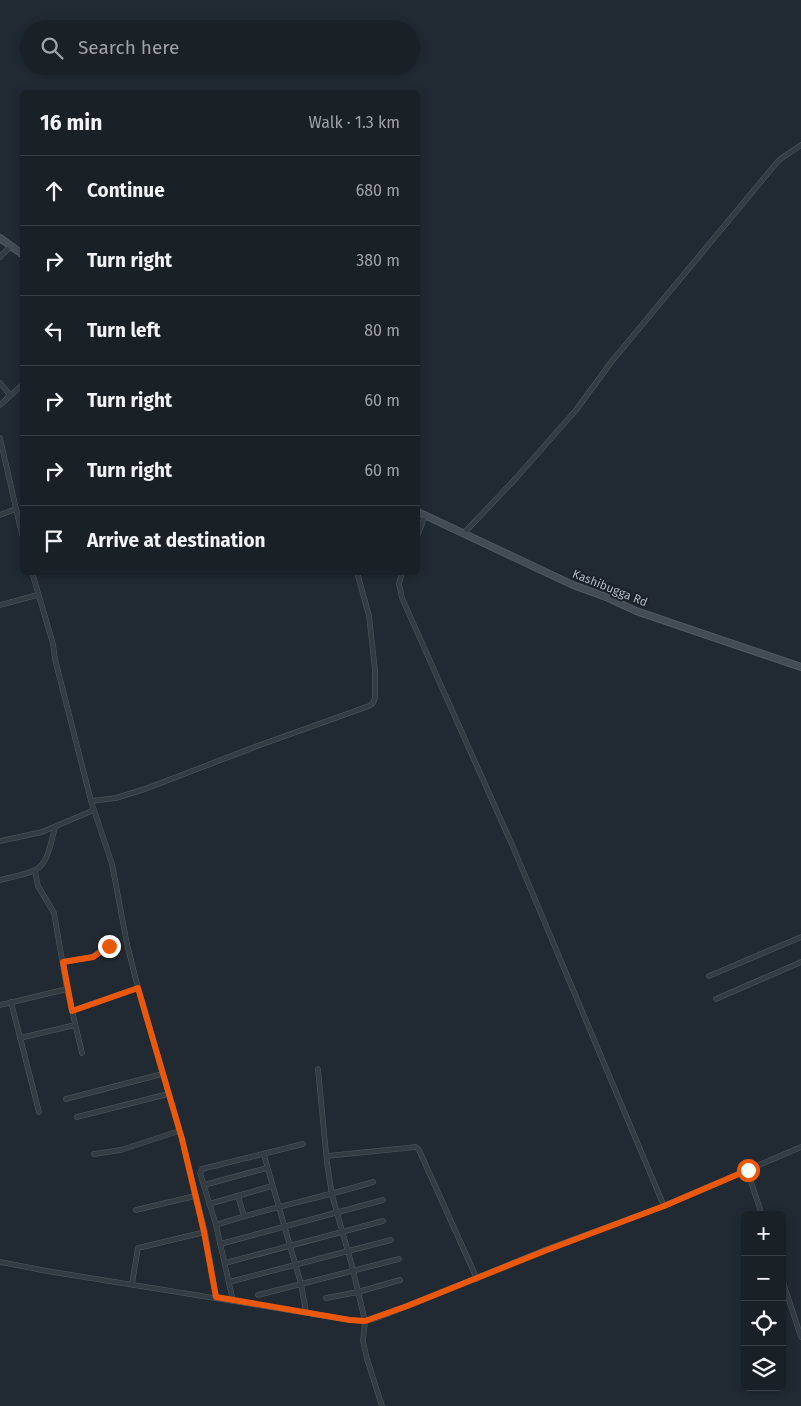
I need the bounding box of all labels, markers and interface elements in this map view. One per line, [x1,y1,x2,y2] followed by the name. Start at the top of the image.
[20,20,420,75] search box
[38,34,66,62] icon: search
[78,36,179,59] text: Search here
[40,110,102,136] text: 16 min
[308,113,400,132] text: Walk · 1.3 km
[40,177,68,205] icon: ahead
[87,179,165,202] text: Continue
[356,181,400,200] text: 680 m
[40,247,68,275] icon: right
[87,249,172,272] text: Turn right
[356,251,400,270] text: 380 m
[40,317,68,345] icon: left
[87,319,161,342] text: Turn left
[364,321,400,340] text: 80 m
[40,387,68,415] icon: right
[87,389,172,412] text: Turn right
[365,391,400,410] text: 60 m
[40,457,68,485] icon: right
[87,459,172,482] text: Turn right
[365,461,400,480] text: 60 m
[40,527,68,555] icon: arrive
[87,529,266,552] text: Arrive at destination
[570,567,650,609] street label: Kashibugga Rd
[98,935,121,958] route end
[737,1159,760,1182] route start
[741,1211,786,1391] map controls
[741,1211,786,1256] button: +
[741,1256,786,1301] button: −
[741,1301,786,1346] button: locate
[741,1346,786,1391] button: layers

